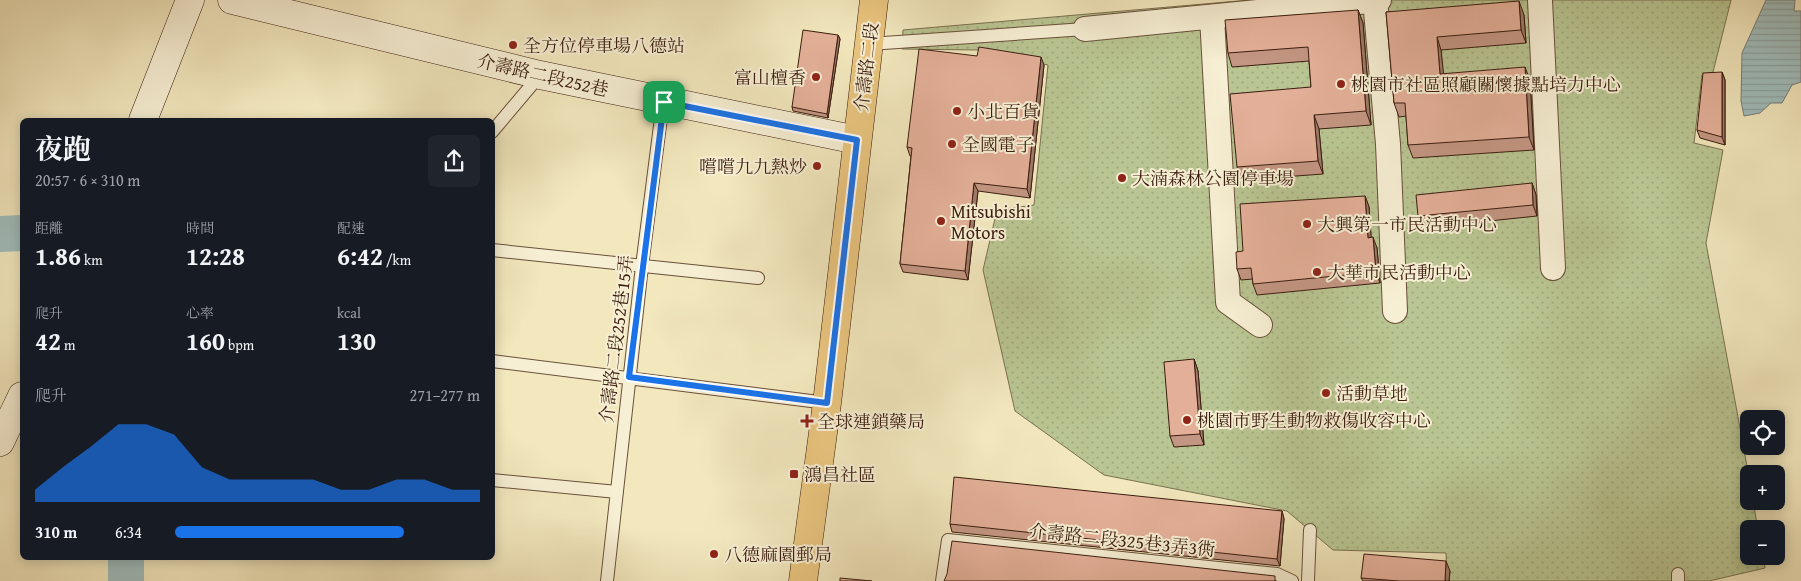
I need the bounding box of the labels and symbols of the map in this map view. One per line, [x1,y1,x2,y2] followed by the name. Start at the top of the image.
[847,21,885,113] street label: 介壽路二段
[523,32,685,59] place label: 全方位停車場八德站
[507,39,519,51] marker: 全方位停車場八德站
[475,47,611,103] street label: 介壽路二段252巷
[734,64,806,91] place label: 富山檀香
[810,71,822,83] marker: 富山檀香
[1351,71,1621,98] place label: 桃園市社區照顧關懷據點培力中心
[1335,78,1347,90] marker: 桃園市社區照顧關懷據點培力中心
[643,81,685,123] pin
[967,98,1039,125] place label: 小北百貨
[951,105,963,117] marker: 小北百貨
[962,131,1034,158] place label: 全國電子
[946,138,958,150] marker: 全國電子
[699,153,807,180] place label: 嚐嚐九九熱炒
[811,160,823,172] marker: 嚐嚐九九熱炒
[1132,165,1294,192] place label: 大湳森林公園停車場
[1116,172,1128,184] marker: 大湳森林公園停車場
[951,198,1031,246] place label: Mitsubishi Motors
[1317,211,1497,238] place label: 大興第一市民活動中心
[935,215,947,227] marker: Mitsubishi Motors
[1301,218,1313,230] marker: 大興第一市民活動中心
[592,253,640,425] street label: 介壽路二段252巷15弄
[1327,259,1471,286] place label: 大華市民活動中心
[1311,266,1323,278] marker: 大華市民活動中心
[1336,380,1408,407] place label: 活動草地
[1320,387,1332,399] marker: 活動草地
[1197,407,1431,434] place label: 桃園市野生動物救傷收容中心
[817,408,925,435] place label: 全球連鎖藥局
[1181,414,1193,426] marker: 桃園市野生動物救傷收容中心
[801,415,813,427] marker: 全球連鎖藥局
[804,461,876,488] place label: 鴻昌社區
[788,468,800,480] marker: 鴻昌社區
[1027,517,1217,563] street label: 介壽路二段325巷3弄3衖
[724,541,832,568] place label: 八德麻園郵局
[708,548,720,560] marker: 八德麻園郵局

